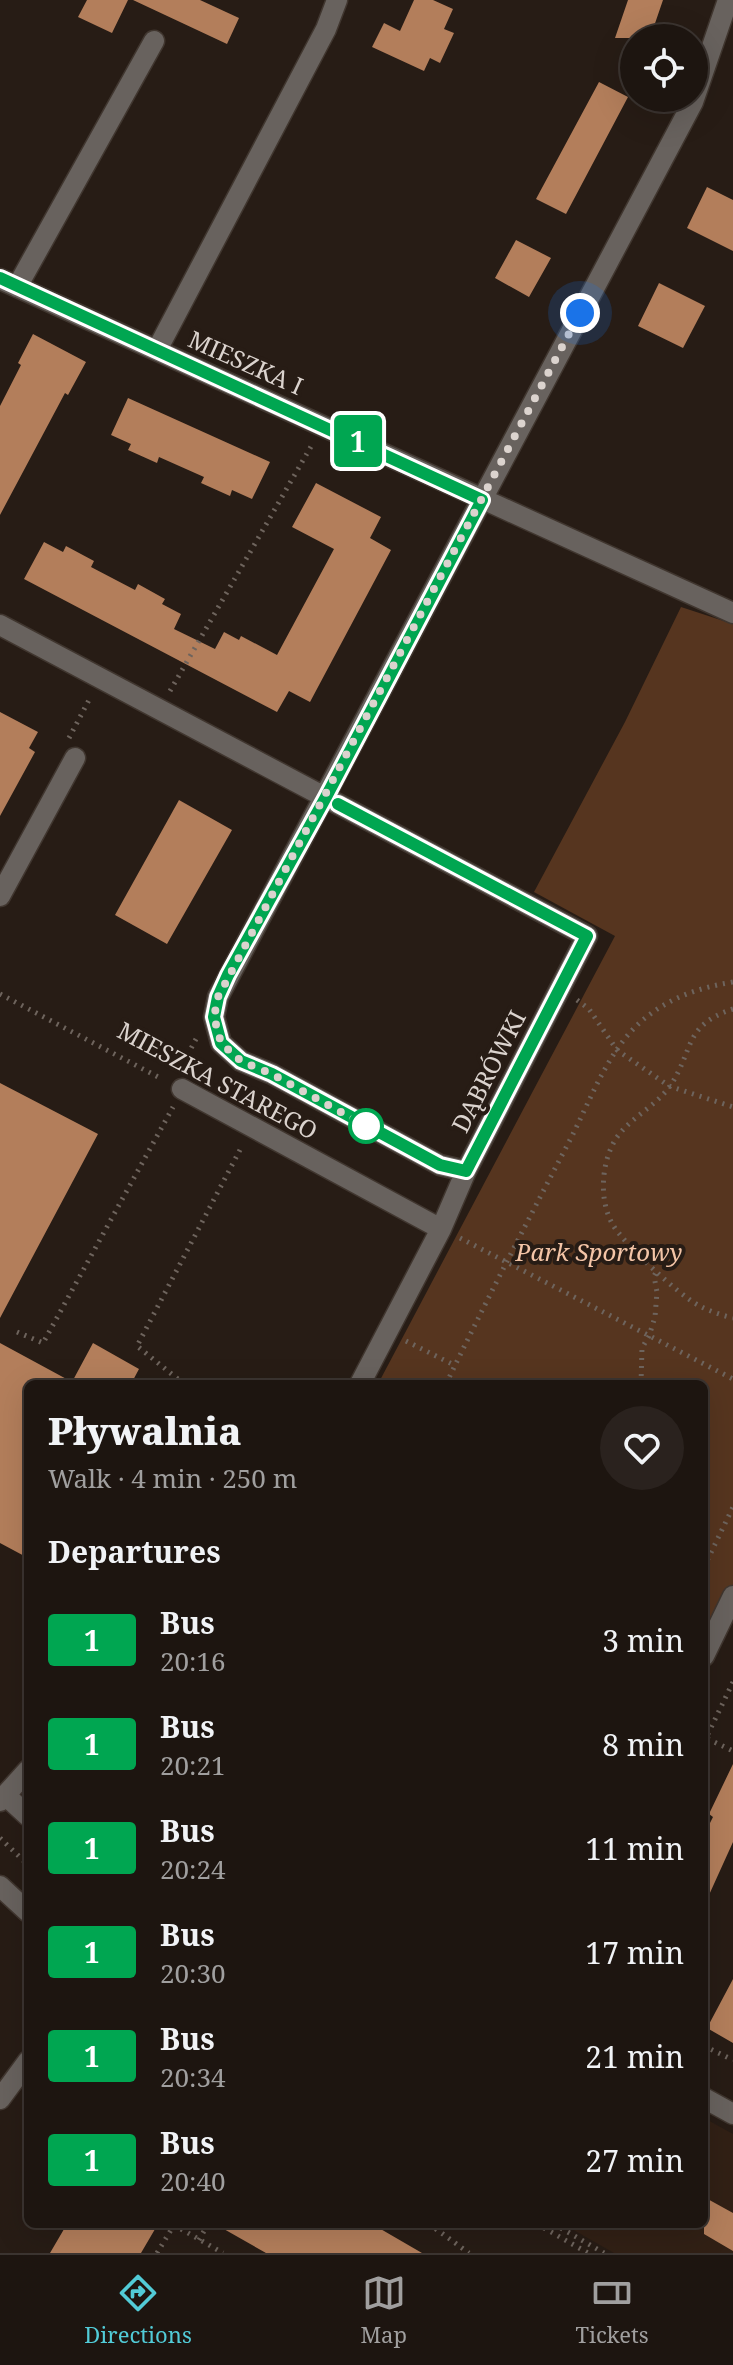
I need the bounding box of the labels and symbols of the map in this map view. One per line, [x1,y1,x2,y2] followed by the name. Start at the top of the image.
[560,293,600,333] your location
[183,322,309,402] street label: MIESZKA I
[332,415,384,467] line badge: 1
[443,1004,533,1138] street label: DĄBRÓWKI
[112,1013,324,1147] street label: MIESZKA STAREGO
[349,1109,383,1143] unlabelled marker
[515,1235,682,1268] park label: Park Sportowy

